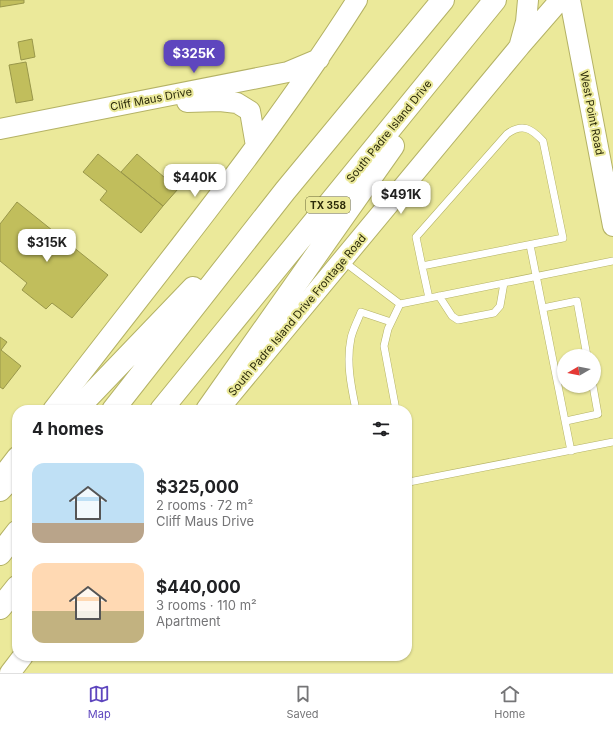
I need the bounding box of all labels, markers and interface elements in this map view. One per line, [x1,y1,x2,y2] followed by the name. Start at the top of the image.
[166,40,222,74] pin: $325K
[173,45,215,61] text: $325K
[577,70,607,156] street label: West Point Road
[343,77,435,185] street label: South Padre Island Drive
[109,84,193,114] street label: Cliff Maus Drive
[167,164,223,198] pin: $440K
[173,169,217,185] text: $440K
[373,181,429,215] pin: $491K
[381,186,421,202] text: $491K
[306,197,350,213] road number: TX 358
[19,229,75,263] pin: $315K
[225,231,369,399] street label: South Padre Island Drive Frontage Road
[27,234,67,250] text: $315K
[557,349,601,393] north arrow
[557,349,601,393] map controls
[370,418,392,440] icon: filters
[32,419,104,439] text: 4 homes
[156,477,239,497] text: $325,000
[64,479,112,527] icon: home
[156,497,253,513] text: 2 rooms · 72 m²
[156,513,254,529] text: Cliff Maus Drive
[156,577,241,597] text: $440,000
[64,579,112,627] icon: home
[156,597,257,613] text: 3 rooms · 110 m²
[156,613,221,629] text: Apartment
[88,683,111,721] tab: Map
[286,683,319,721] tab: Saved
[494,683,525,721] tab: Home

